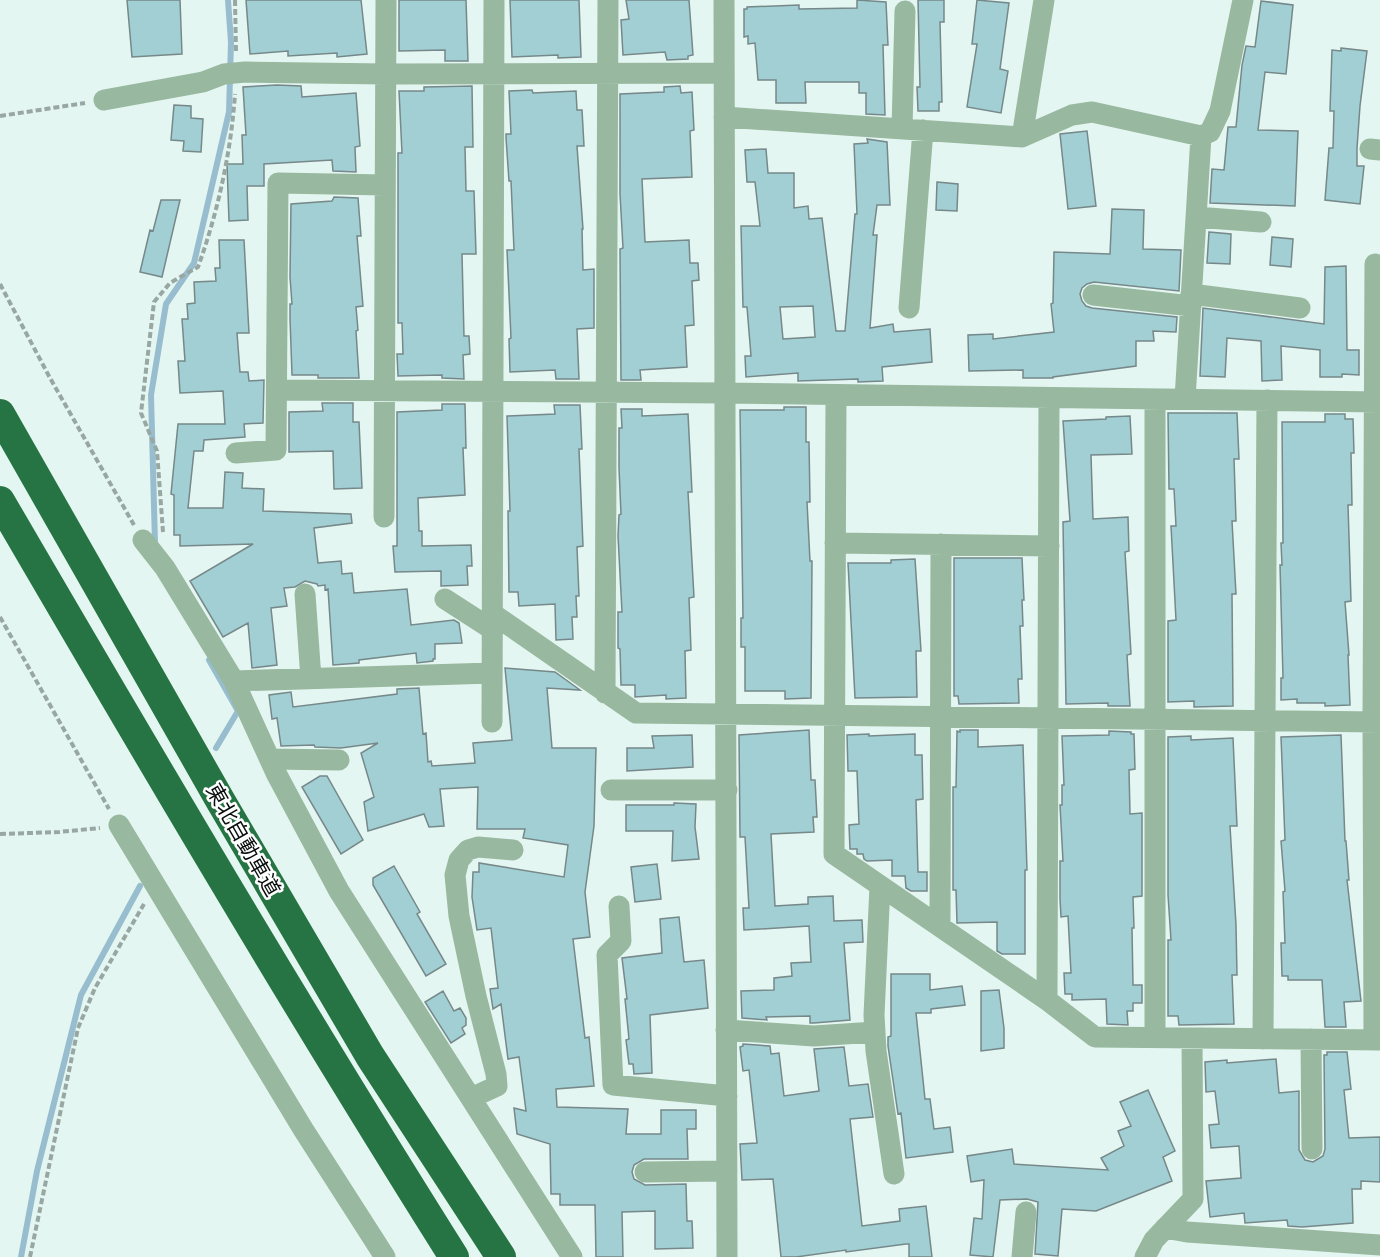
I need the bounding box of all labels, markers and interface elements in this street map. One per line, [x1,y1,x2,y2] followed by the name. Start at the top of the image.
[202,779,286,900] street label: 東北自動車道

